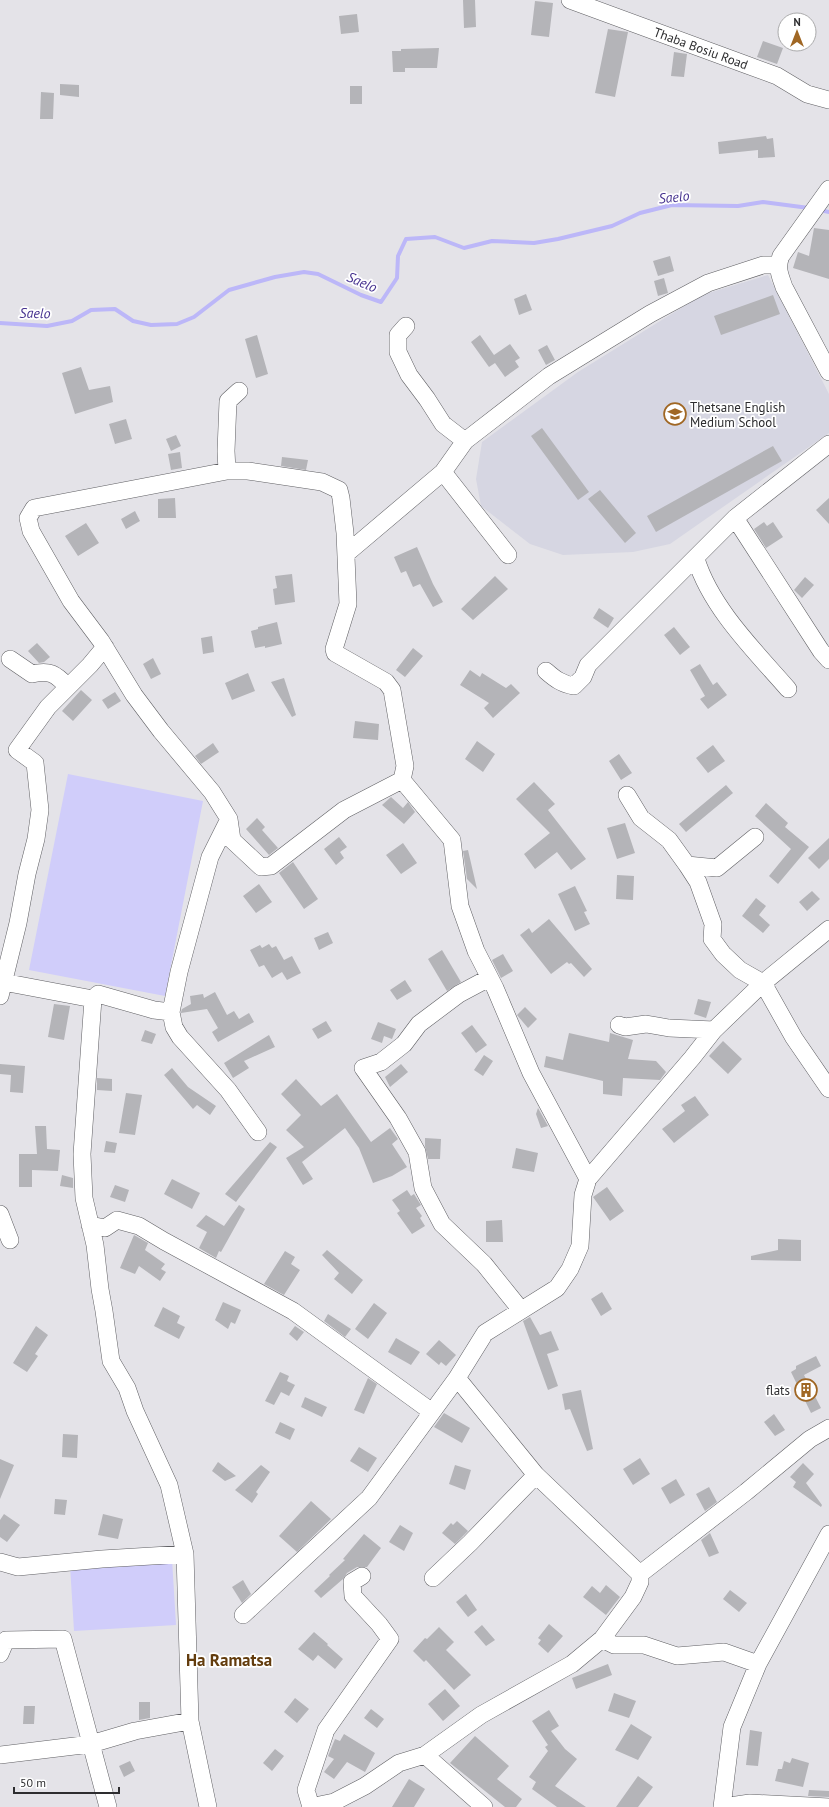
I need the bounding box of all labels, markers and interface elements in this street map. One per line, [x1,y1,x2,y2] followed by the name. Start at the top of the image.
[777,12,817,52] north arrow
[793,15,801,29] text: N
[651,24,750,73] street label: Thaba Bosiu Road
[658,186,690,208] water label: Saelo
[344,268,380,296] water label: Saelo
[19,304,51,322] water label: Saelo
[690,399,785,431] place label: Thetsane English Medium School
[662,401,688,427] school or university icon: Thetsane English Medium School
[793,1377,819,1403] building icon: flats
[766,1382,790,1399] place label: flats
[186,1649,272,1671] district label: Ha Ramatsa
[14,1769,119,1795] scale bar
[20,1775,46,1790] text: 50 m

